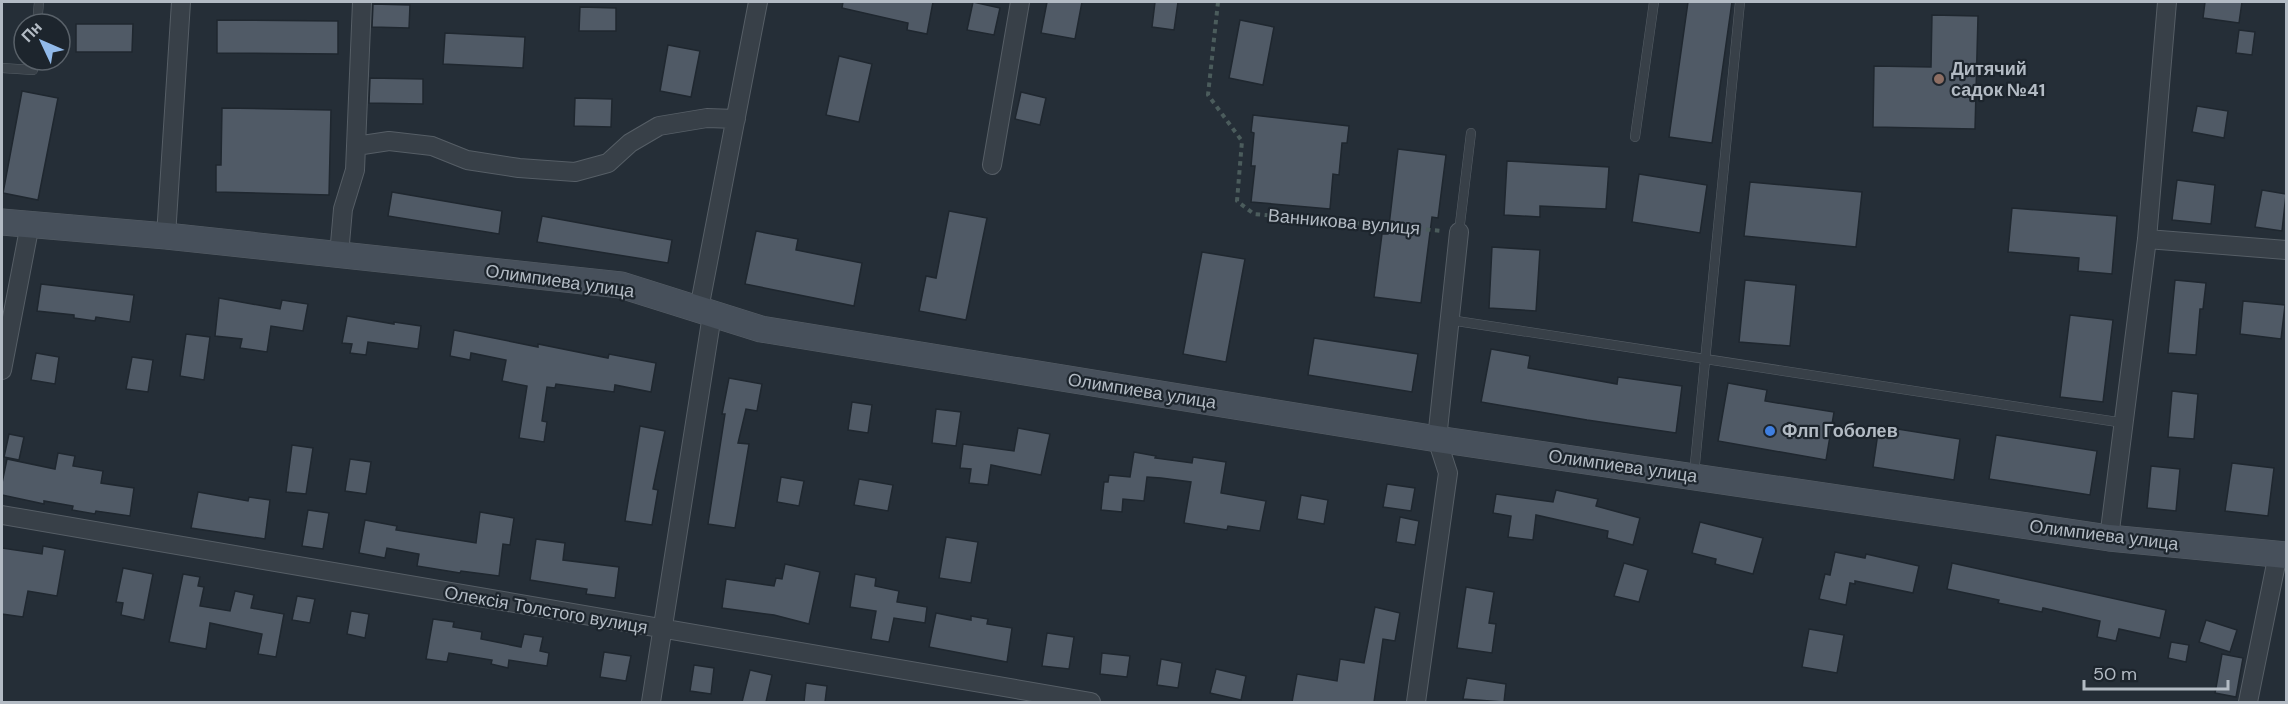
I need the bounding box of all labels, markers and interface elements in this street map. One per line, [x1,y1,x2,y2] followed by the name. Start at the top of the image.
[12,12,72,72] north arrow
[17,17,46,47] text: Пн
[1951,57,2045,102] place label: Дитячий садок №41
[1932,72,1946,86] marker: Дитячий садок №41
[1267,203,1421,241] street label: Ванникова вулиця
[484,259,637,303] street label: Олимпиева улица
[1066,367,1219,415] street label: Олимпиева улица
[1782,419,1898,443] place label: Флп Гоболев
[1763,424,1777,438] marker: Флп Гоболев
[1547,444,1700,488] street label: Олимпиева улица
[2028,514,2181,556] street label: Олимпиева улица
[442,580,650,640] street label: Олексія Толстого вулиця
[2084,653,2228,691] scale bar
[2093,662,2137,686] text: 50 m

